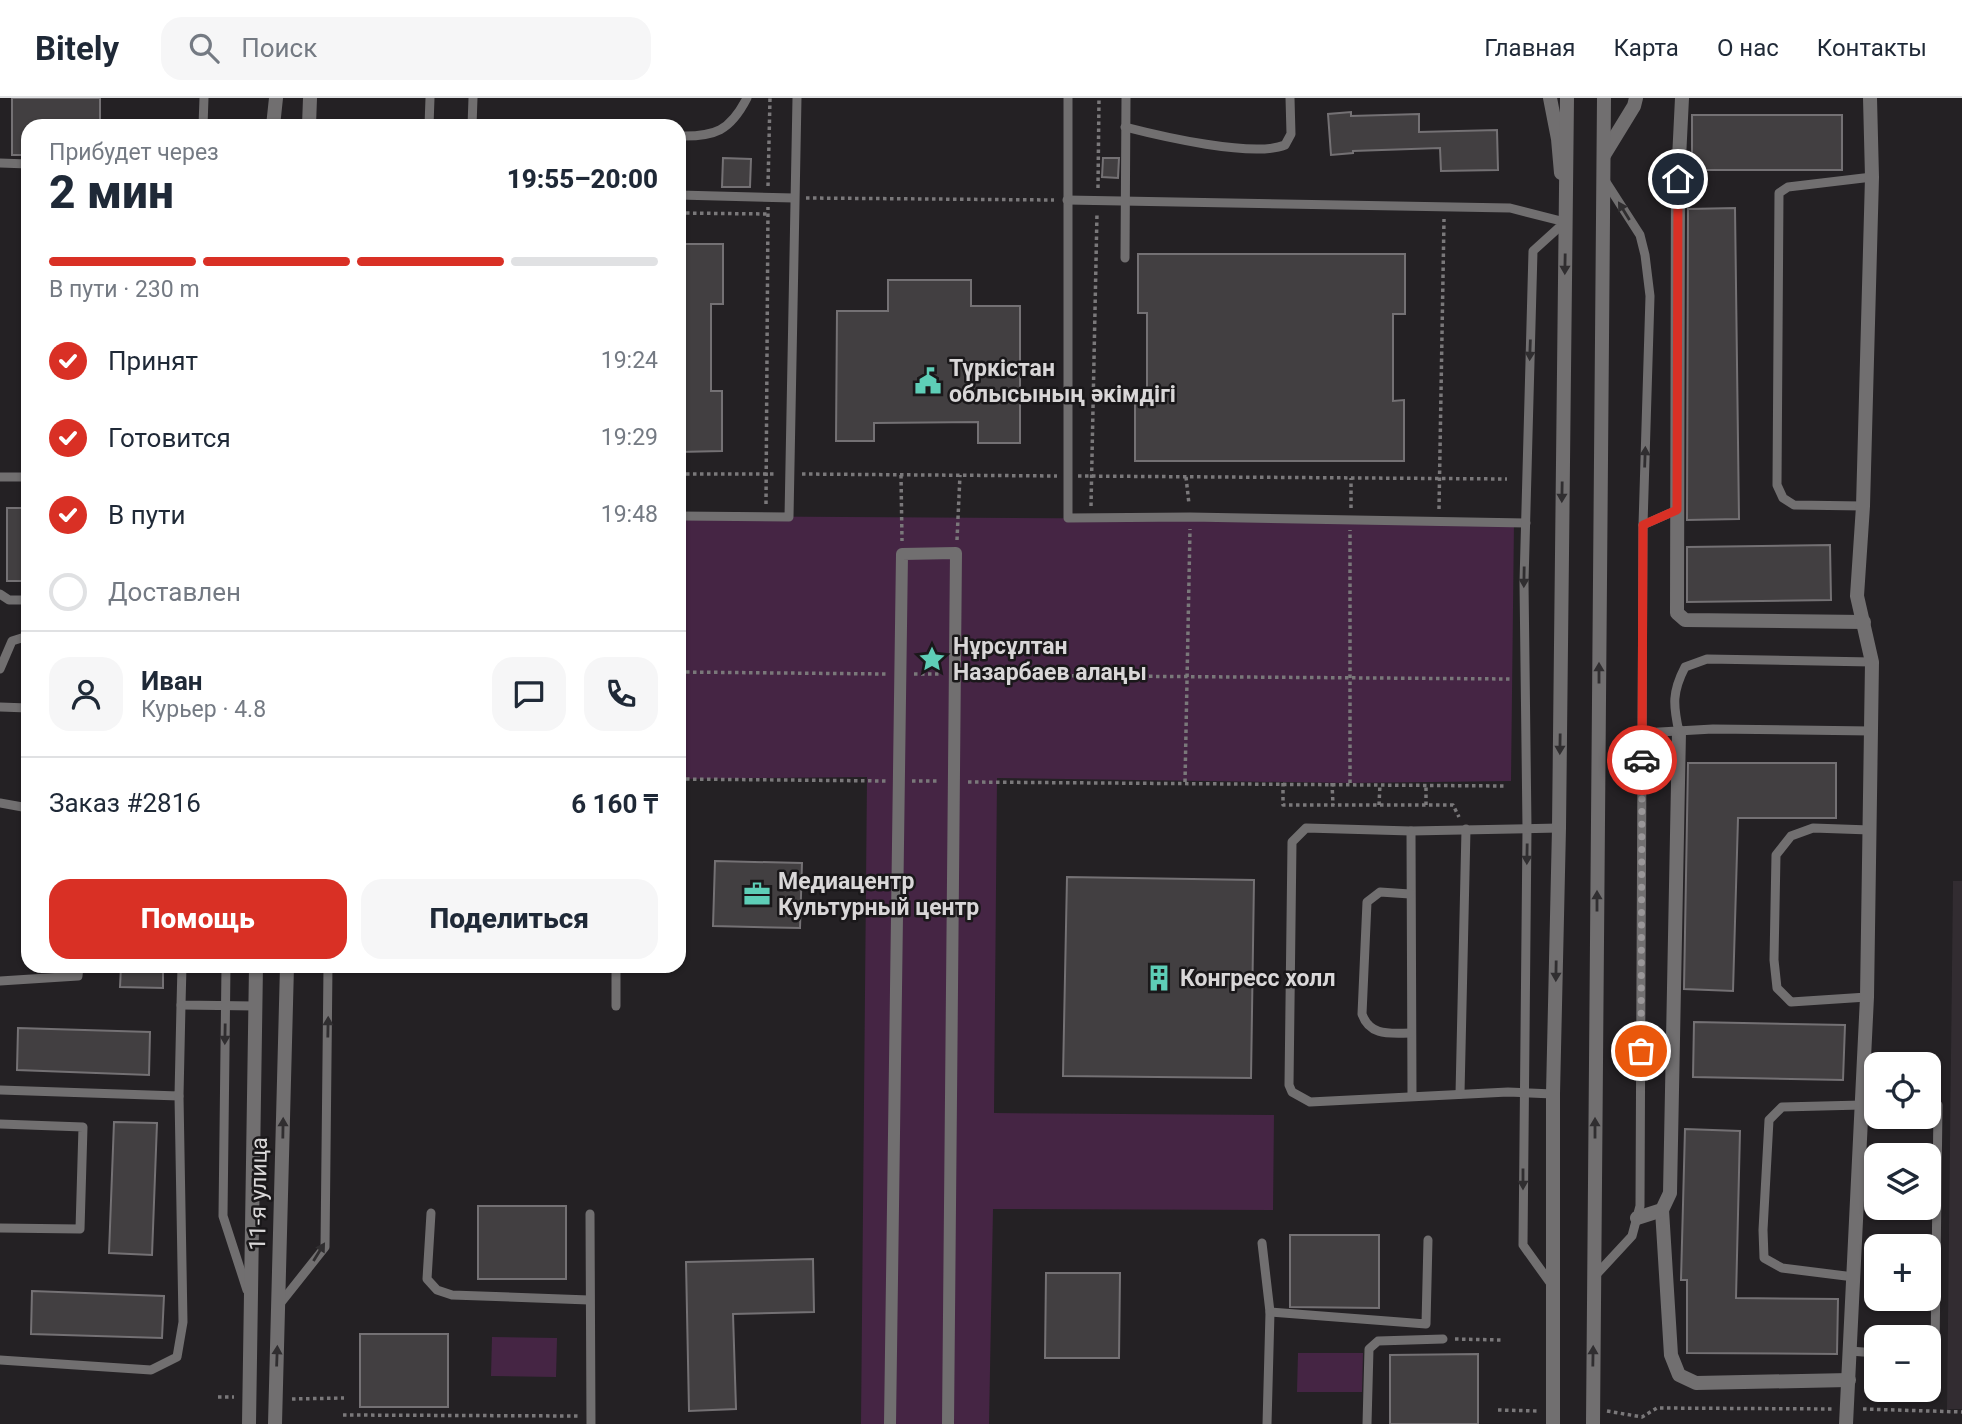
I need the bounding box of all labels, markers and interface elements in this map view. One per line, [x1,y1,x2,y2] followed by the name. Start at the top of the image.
[161,17,651,80] search box
[35,29,119,68] text: Bitely
[185,29,223,67] icon: search
[241,33,317,63] text: Поиск
[1484,34,1575,62] text: Главная
[1613,34,1679,62] text: Карта
[1717,34,1779,62] text: О нас
[1817,34,1927,62] text: Контакты
[49,139,219,166] text: Прибудет через
[1648,149,1708,209] pin
[1659,160,1697,198] icon: home
[507,164,658,194] text: 19:55–20:00
[49,165,174,219] text: 2 мин
[1618,201,1631,220] one-way arrow
[1559,253,1570,275] one-way arrow
[49,276,200,303] text: В пути · 230 m
[1525,339,1536,361] one-way arrow
[49,342,87,380] icon: check
[108,346,198,376] text: Принят
[601,347,658,374] text: 19:24
[949,355,1176,408] place label: Түркістан облысының әкімдігі
[913,366,943,396] public building icon: Түркістан облысының әкімдігі
[49,419,87,457] icon: check
[108,423,231,453] text: Готовится
[601,424,658,451] text: 19:29
[1640,446,1651,468] one-way arrow
[1556,481,1568,503] one-way arrow
[49,496,87,534] icon: check
[108,500,185,530] text: В пути
[601,501,658,528] text: 19:48
[1518,567,1530,589] one-way arrow
[108,577,241,607] text: Доставлен
[953,633,1147,686] place label: Нұрсұлтан Назарбаев алаңы
[917,644,947,674] place icon: Нұрсұлтан Назарбаев алаңы
[49,657,123,731] button: person
[492,657,566,731] button: chat
[584,657,658,731] button: phone
[1593,662,1605,684] one-way arrow
[141,666,203,696] text: Иван
[141,696,266,723] text: Курьер · 4.8
[1607,725,1677,795] courier
[1554,733,1565,755] one-way arrow
[1623,741,1661,779] icon: car
[49,788,201,818] text: Заказ #2816
[571,789,658,819] text: 6 160 ₸
[1521,843,1533,865] one-way arrow
[778,868,979,921] place label: Медиацентр Культурный центр
[49,879,347,959] button: Помощь
[361,879,658,959] button: Поделиться
[742,879,772,909] office icon: Медиацентр Культурный центр
[1591,890,1603,912] one-way arrow
[1550,960,1561,982] one-way arrow
[1144,963,1174,993] building icon: Конгресс холл
[1180,965,1335,992] place label: Конгресс холл
[322,1016,334,1038] one-way arrow
[1611,1021,1671,1081] pin
[219,1023,231,1045] one-way arrow
[1622,1032,1660,1070] icon: bag
[1864,1052,1941,1402] map controls
[1864,1052,1941,1129] button: locate
[277,1117,288,1139] one-way arrow
[1589,1117,1601,1139] one-way arrow
[244,1137,273,1251] street label: 11-я улица
[1864,1143,1941,1220] button: layers
[1517,1169,1529,1191] one-way arrow
[1864,1234,1941,1311] button: +
[312,1242,325,1262] one-way arrow
[1864,1325,1941,1402] button: −
[271,1345,282,1367] one-way arrow
[1587,1345,1599,1367] one-way arrow

